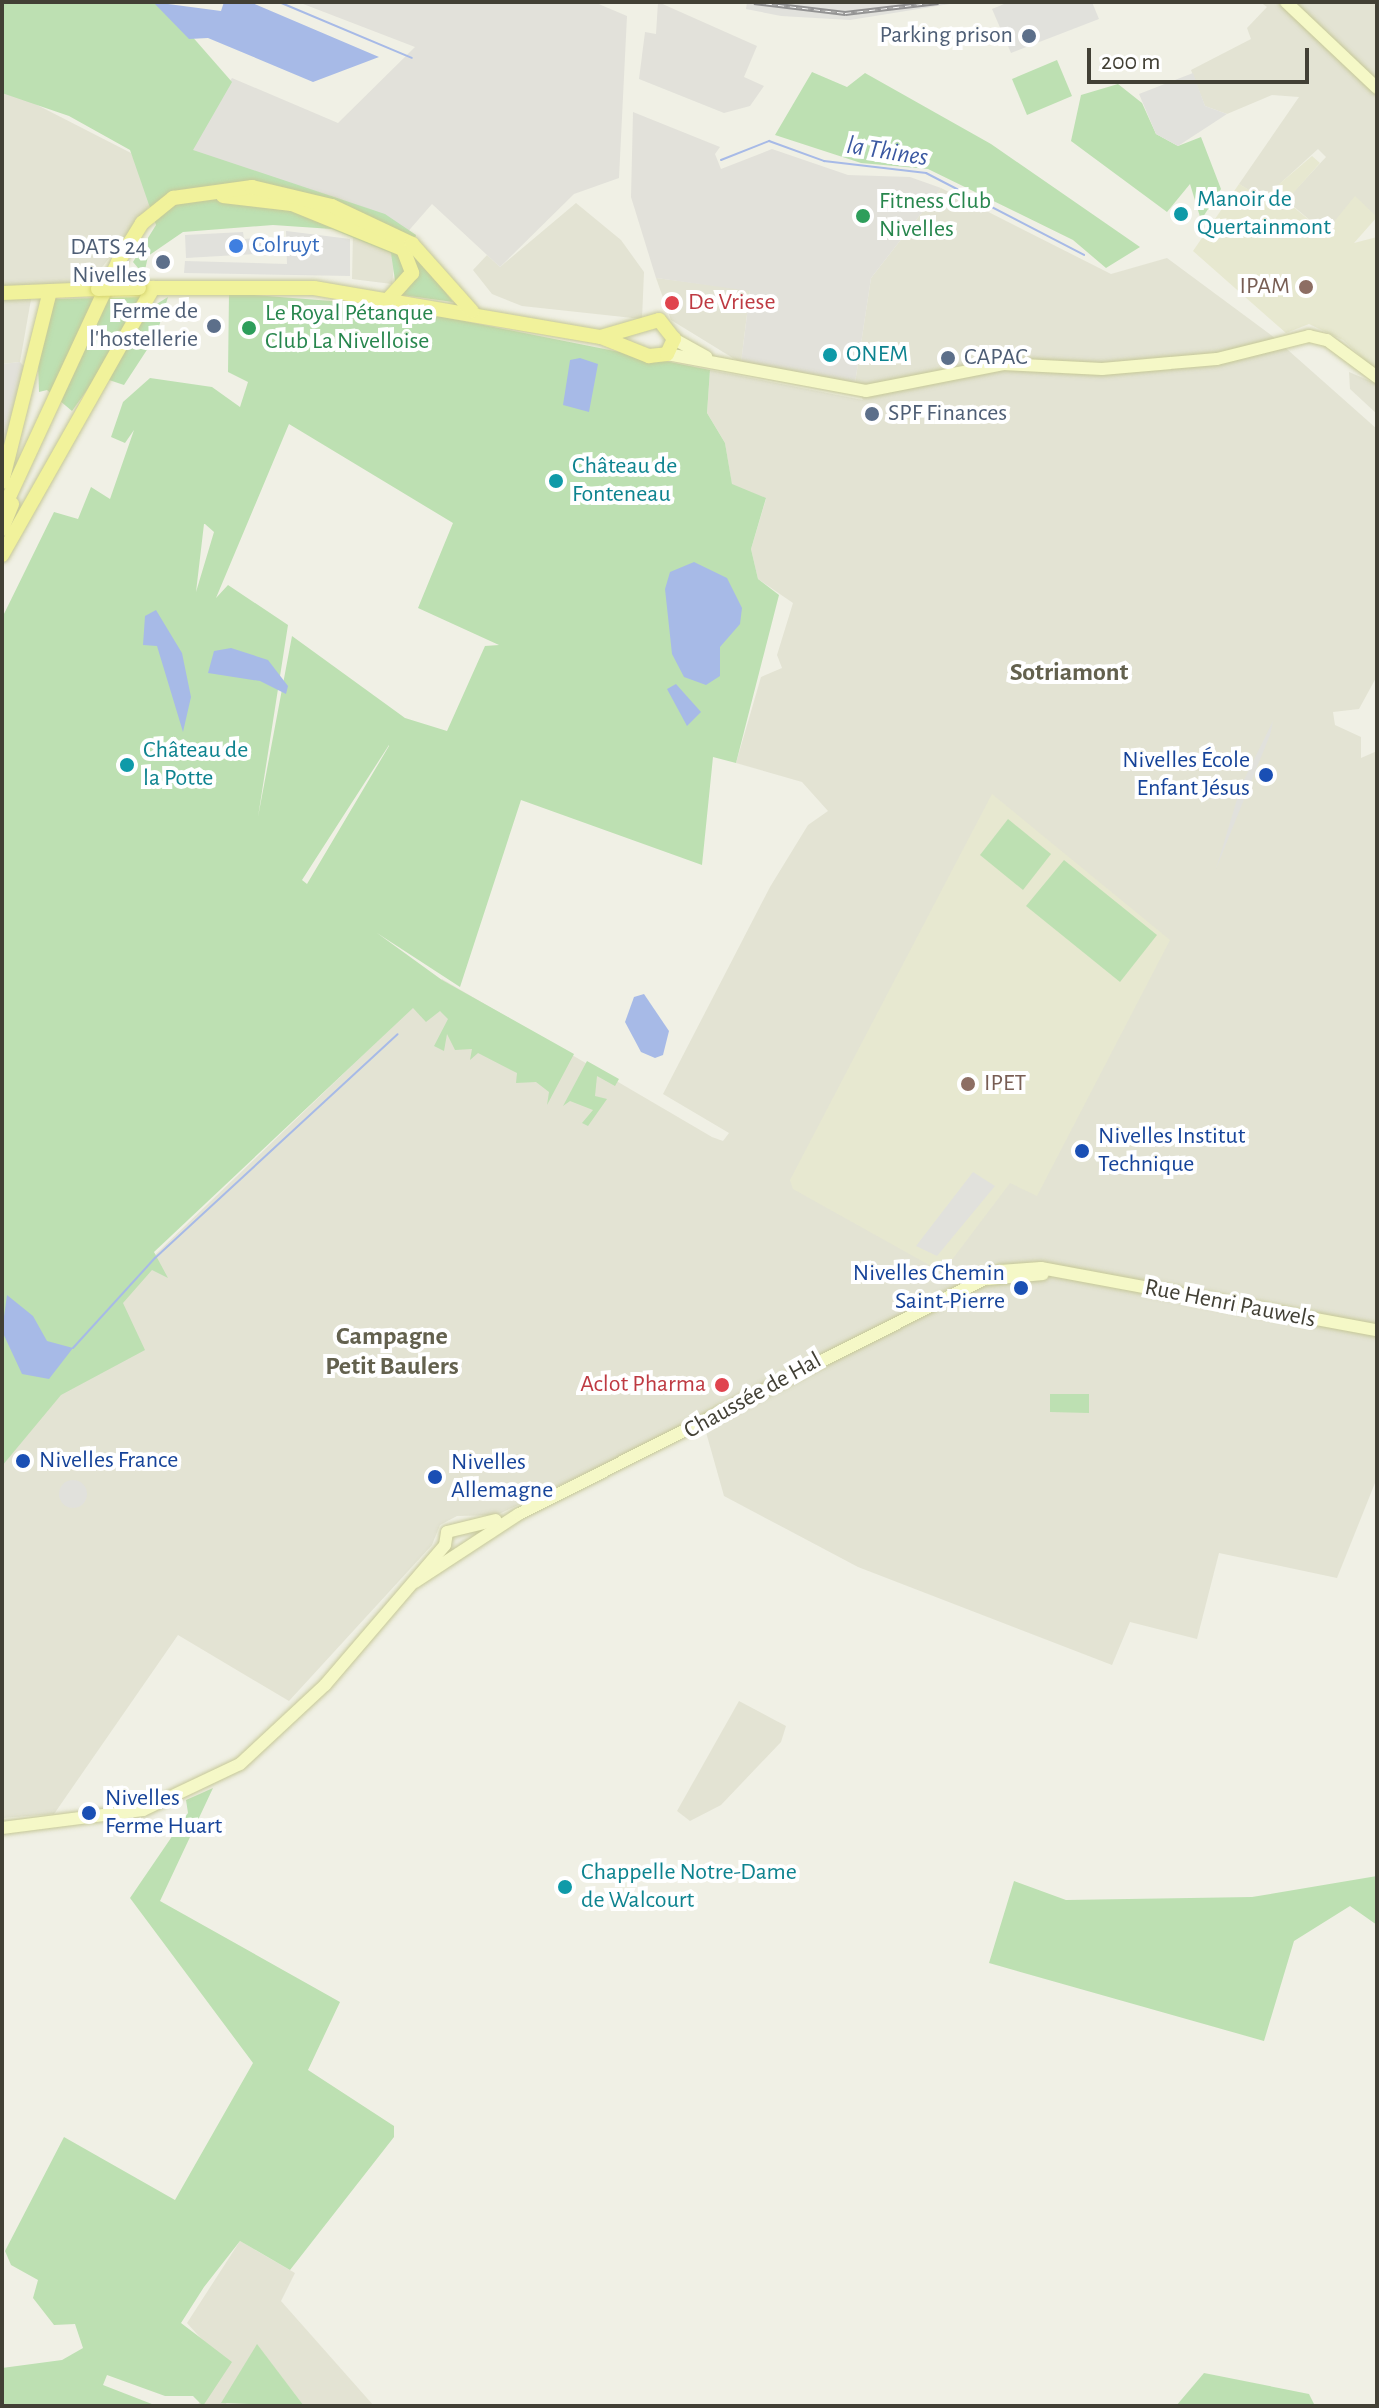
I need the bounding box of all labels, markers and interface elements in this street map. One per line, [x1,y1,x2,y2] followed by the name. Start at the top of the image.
[879,22,1013,50] place label: Parking prison
[1020,27,1038,45] marker: Parking prison
[1091,32,1313,82] scale bar
[1101,50,1160,74] text: 200 m
[844,130,930,174] water label: la Thines
[1197,186,1331,242] place label: Manoir de Quertainmont
[879,188,991,244] place label: Fitness Club Nivelles
[1172,205,1190,223] marker: Manoir de Quertainmont
[854,207,872,225] marker: Fitness Club Nivelles
[252,232,319,260] place label: Colruyt
[70,234,147,290] place label: DATS 24 Nivelles
[227,237,245,255] marker: Colruyt
[154,253,172,271] marker: DATS 24 Nivelles
[1239,273,1290,301] place label: IPAM
[1297,278,1315,296] marker: IPAM
[688,289,776,317] place label: De Vriese
[663,294,681,312] marker: De Vriese
[89,298,198,354] place label: Ferme de l'hostellerie
[265,300,433,356] place label: Le Royal Pétanque Club La Nivelloise
[205,317,223,335] marker: Ferme de l'hostellerie
[240,319,258,337] marker: Le Royal Pétanque Club La Nivelloise
[846,341,908,369] place label: ONEM
[964,344,1028,372] place label: CAPAC
[821,346,839,364] marker: ONEM
[939,349,957,367] marker: CAPAC
[888,400,1007,428] place label: SPF Finances
[863,405,881,423] marker: SPF Finances
[572,453,677,509] place label: Château de Fonteneau
[547,472,565,490] marker: Château de Fonteneau
[1010,657,1128,689] district label: Sotriamont
[143,737,248,793] place label: Château de la Potte
[1122,747,1250,803] place label: Nivelles École Enfant Jésus
[118,756,136,774] marker: Château de la Potte
[1257,766,1275,784] marker: Nivelles École Enfant Jésus
[984,1070,1026,1098] place label: IPET
[959,1075,977,1093] marker: IPET
[1098,1123,1245,1179] place label: Nivelles Institut Technique
[1073,1142,1091,1160] marker: Nivelles Institut Technique
[853,1260,1005,1316] place label: Nivelles Chemin Saint-Pierre
[1142,1273,1318,1335] street label: Rue Henri Pauwels
[1012,1279,1030,1297] marker: Nivelles Chemin Saint-Pierre
[325,1321,459,1382] district label: Campagne Petit Baulers
[679,1346,827,1446] street label: Chaussée de Hal
[580,1371,706,1399] place label: Aclot Pharma
[713,1376,731,1394] marker: Aclot Pharma
[39,1447,178,1475] place label: Nivelles France
[451,1449,553,1505] place label: Nivelles Allemagne
[14,1452,32,1470] marker: Nivelles France
[426,1468,444,1486] marker: Nivelles Allemagne
[105,1785,222,1841] place label: Nivelles Ferme Huart
[80,1804,98,1822] marker: Nivelles Ferme Huart
[581,1859,797,1915] place label: Chappelle Notre-Dame de Walcourt
[556,1878,574,1896] marker: Chappelle Notre-Dame de Walcourt

